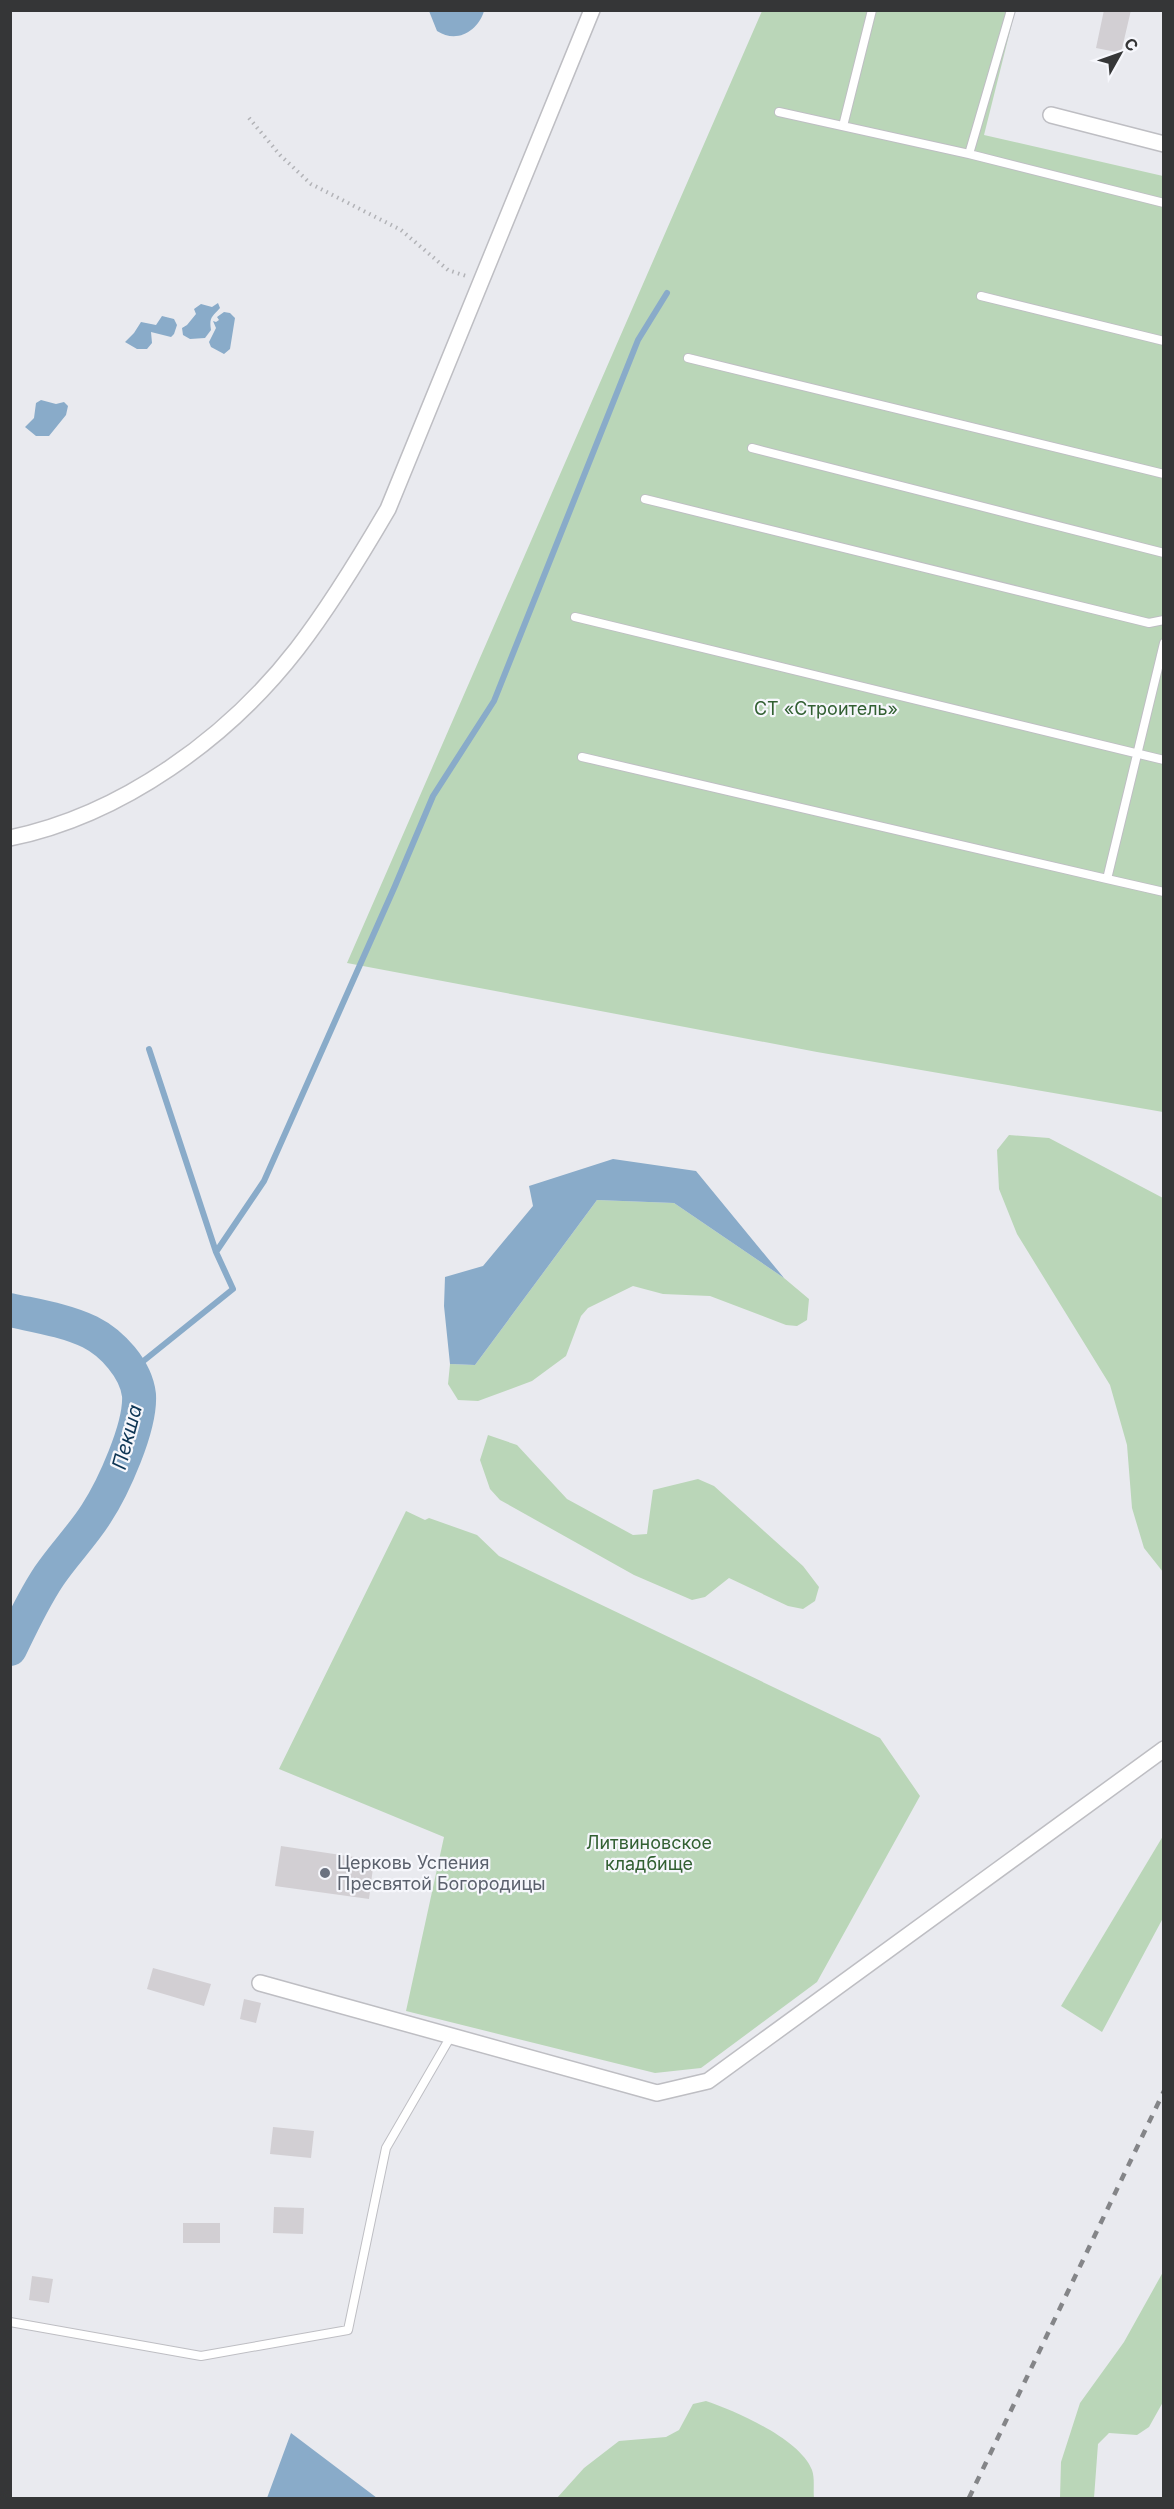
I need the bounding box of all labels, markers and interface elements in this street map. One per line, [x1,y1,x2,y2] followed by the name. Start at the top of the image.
[1090,24,1150,84] north arrow
[1120,33,1143,55] text: С
[754,698,898,719] park label: СТ «Строитель»
[107,1402,147,1472] water label: Пекша
[586,1832,712,1874] park label: Литвиновское кладбище
[337,1852,545,1894] place label: Церковь Успения Пресвятой Богородицы
[318,1866,332,1880] marker: Церковь Успения Пресвятой Богородицы

